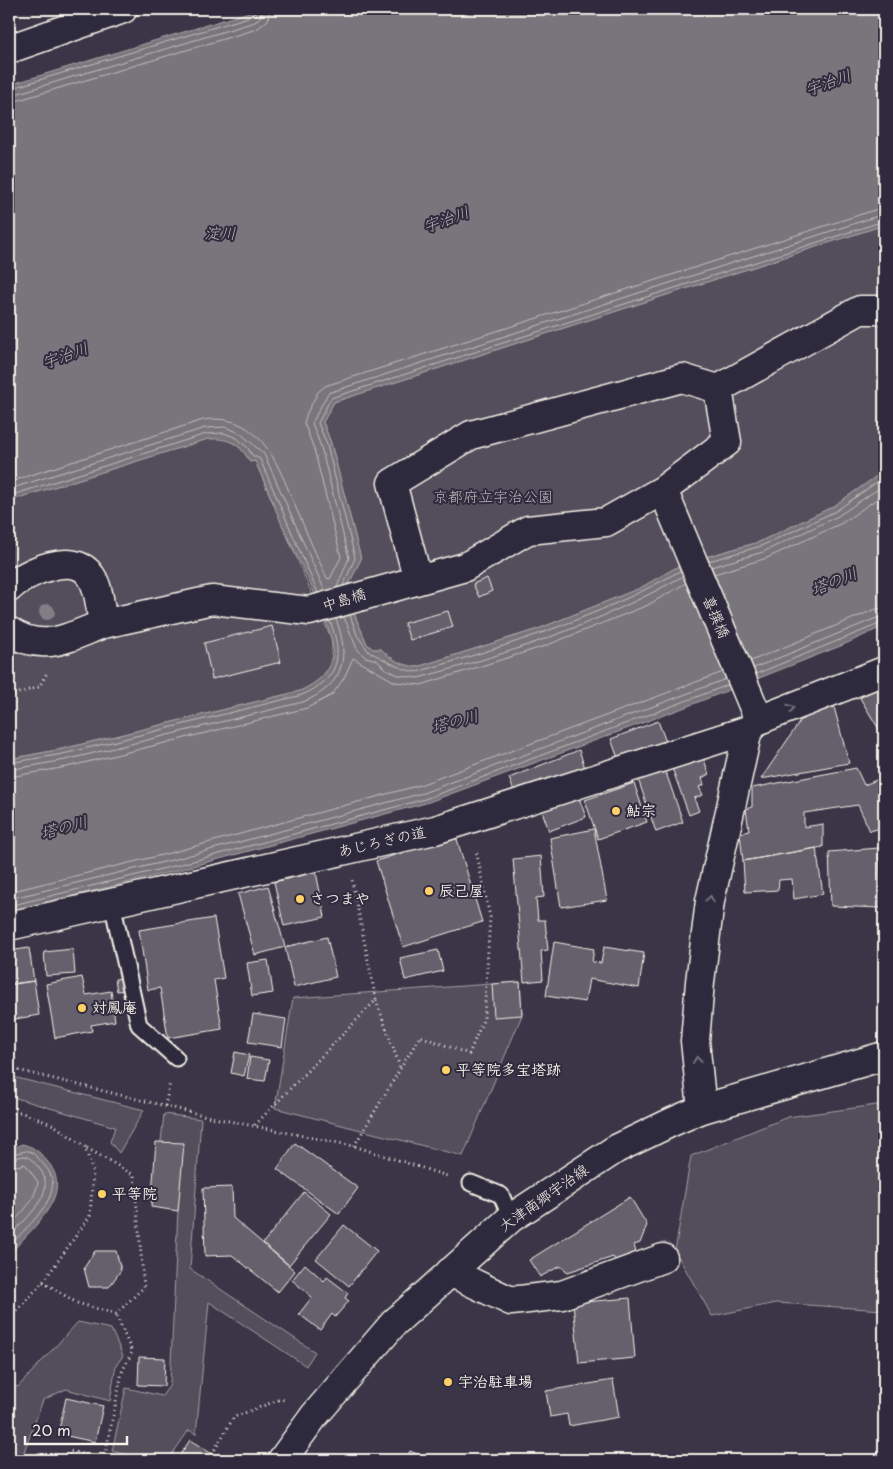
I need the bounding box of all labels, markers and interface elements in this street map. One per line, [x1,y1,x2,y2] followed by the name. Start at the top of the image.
[801,62,854,101] water label: 宇治川
[419,199,472,238] water label: 宇治川
[204,220,236,244] water label: 淀川
[38,335,91,374] water label: 宇治川
[433,484,553,507] park label: 京都府立宇治公園
[807,560,860,600] water label: 塔の川
[319,581,368,616] street label: 中島橋
[698,591,737,642] street label: 喜撰橋
[428,702,481,738] water label: 塔の川
[786,704,794,714] one-way arrow
[626,798,656,821] place label: 鮎宗
[610,805,622,817] marker: 鮎宗
[37,808,90,844] water label: 塔の川
[335,819,428,862] street label: あじろぎの道
[439,878,484,901] place label: 辰己屋
[423,885,435,897] marker: 辰己屋
[310,886,370,909] place label: さつまや
[294,893,306,905] marker: さつまや
[705,894,715,903] one-way arrow
[92,995,137,1018] place label: 対鳳庵
[76,1002,88,1014] marker: 対鳳庵
[692,1056,703,1064] one-way arrow
[456,1057,561,1080] place label: 平等院多宝塔跡
[440,1064,452,1076] marker: 平等院多宝塔跡
[494,1157,593,1236] street label: 大津南郷宇治線
[112,1181,157,1204] place label: 平等院
[96,1188,108,1200] marker: 平等院
[458,1369,533,1392] place label: 宇治駐車場
[442,1376,454,1388] marker: 宇治駐車場
[25,1414,128,1446] scale bar
[32,1418,71,1441] text: 20 m

